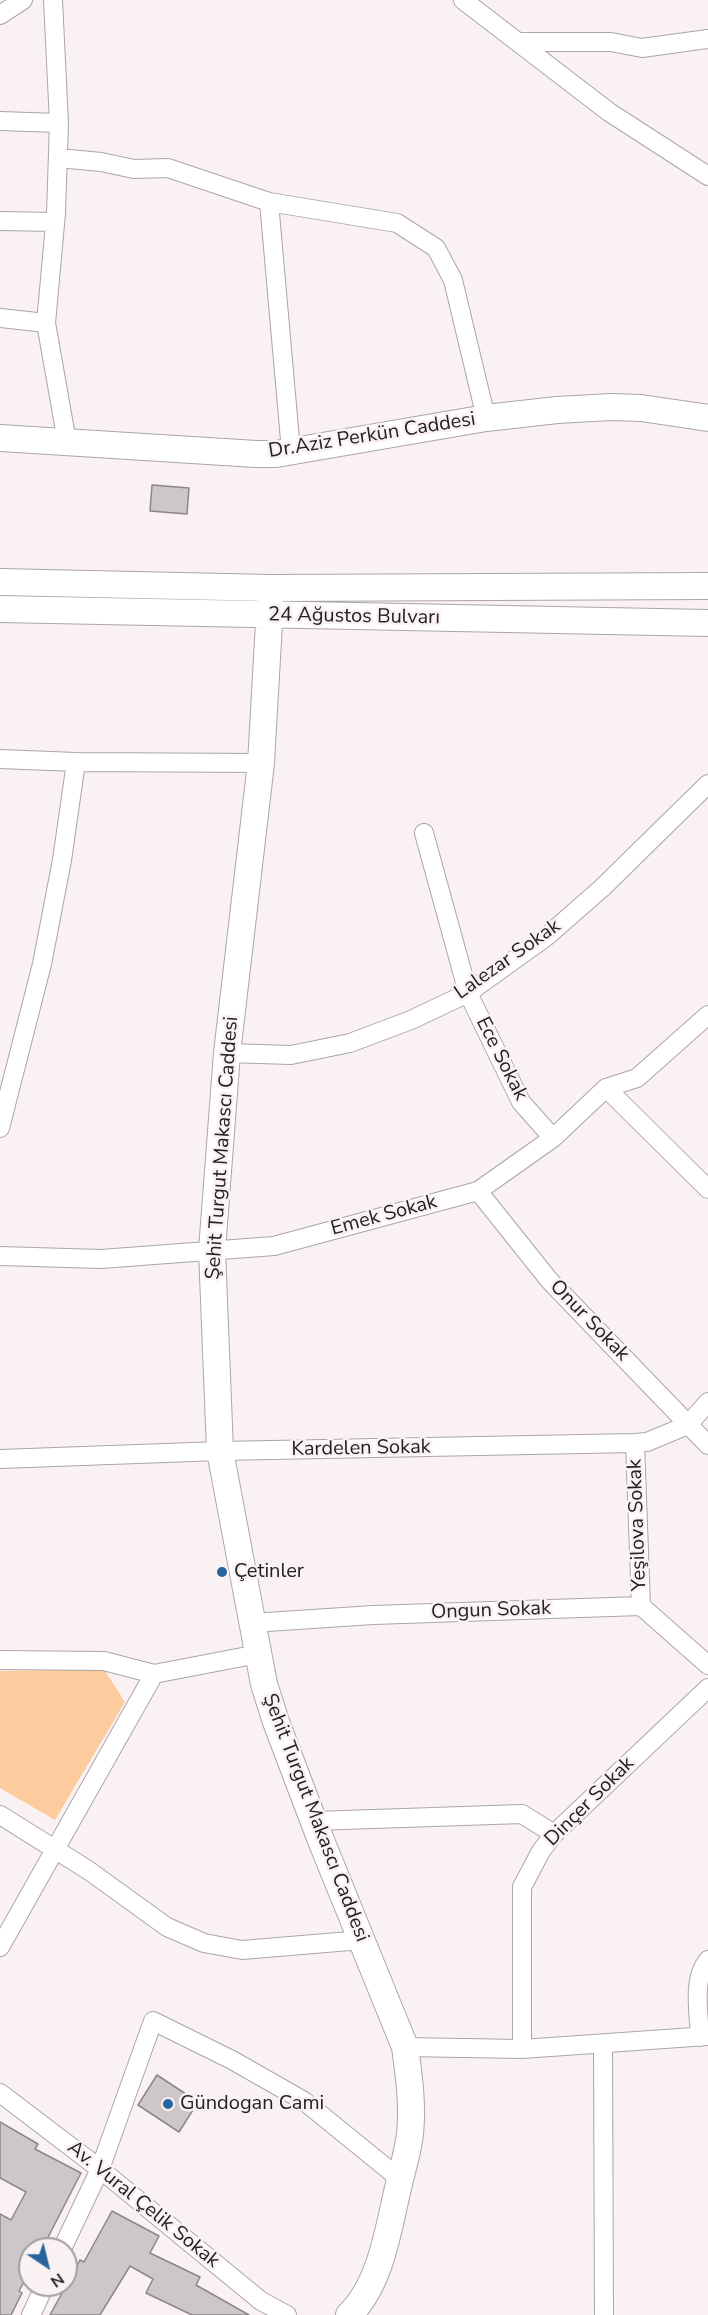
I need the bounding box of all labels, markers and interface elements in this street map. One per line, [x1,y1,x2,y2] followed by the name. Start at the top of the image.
[267,408,477,464] street label: Dr.Aziz Perkün Caddesi
[268,604,440,630] street label: 24 Ağustos Bulvarı
[450,915,566,1005] street label: Lalezar Sokak
[470,1013,532,1105] street label: Ece Sokak
[202,1016,244,1280] street label: Şehit Turgut Makascı Caddesi
[329,1190,439,1242] street label: Emek Sokak
[544,1275,634,1367] street label: Onur Sokak
[291,1436,431,1462] street label: Kardelen Sokak
[624,1459,652,1591] street label: Yeşilova Sokak
[234,1560,304,1584] place label: Çetinler
[215,1565,229,1579] marker: Çetinler
[431,1597,551,1625] street label: Ongun Sokak
[257,1691,373,1945] street label: Şehit Turgut Makascı Caddesi
[540,1752,640,1852] street label: Dinçer Sokak
[180,2092,324,2116] place label: Gündogan Cami
[161,2097,175,2111] marker: Gündogan Cami
[62,2136,224,2274] street label: Av. Vural Çelik Sokak
[18,2237,78,2297] north arrow
[46,2268,68,2293] text: N

